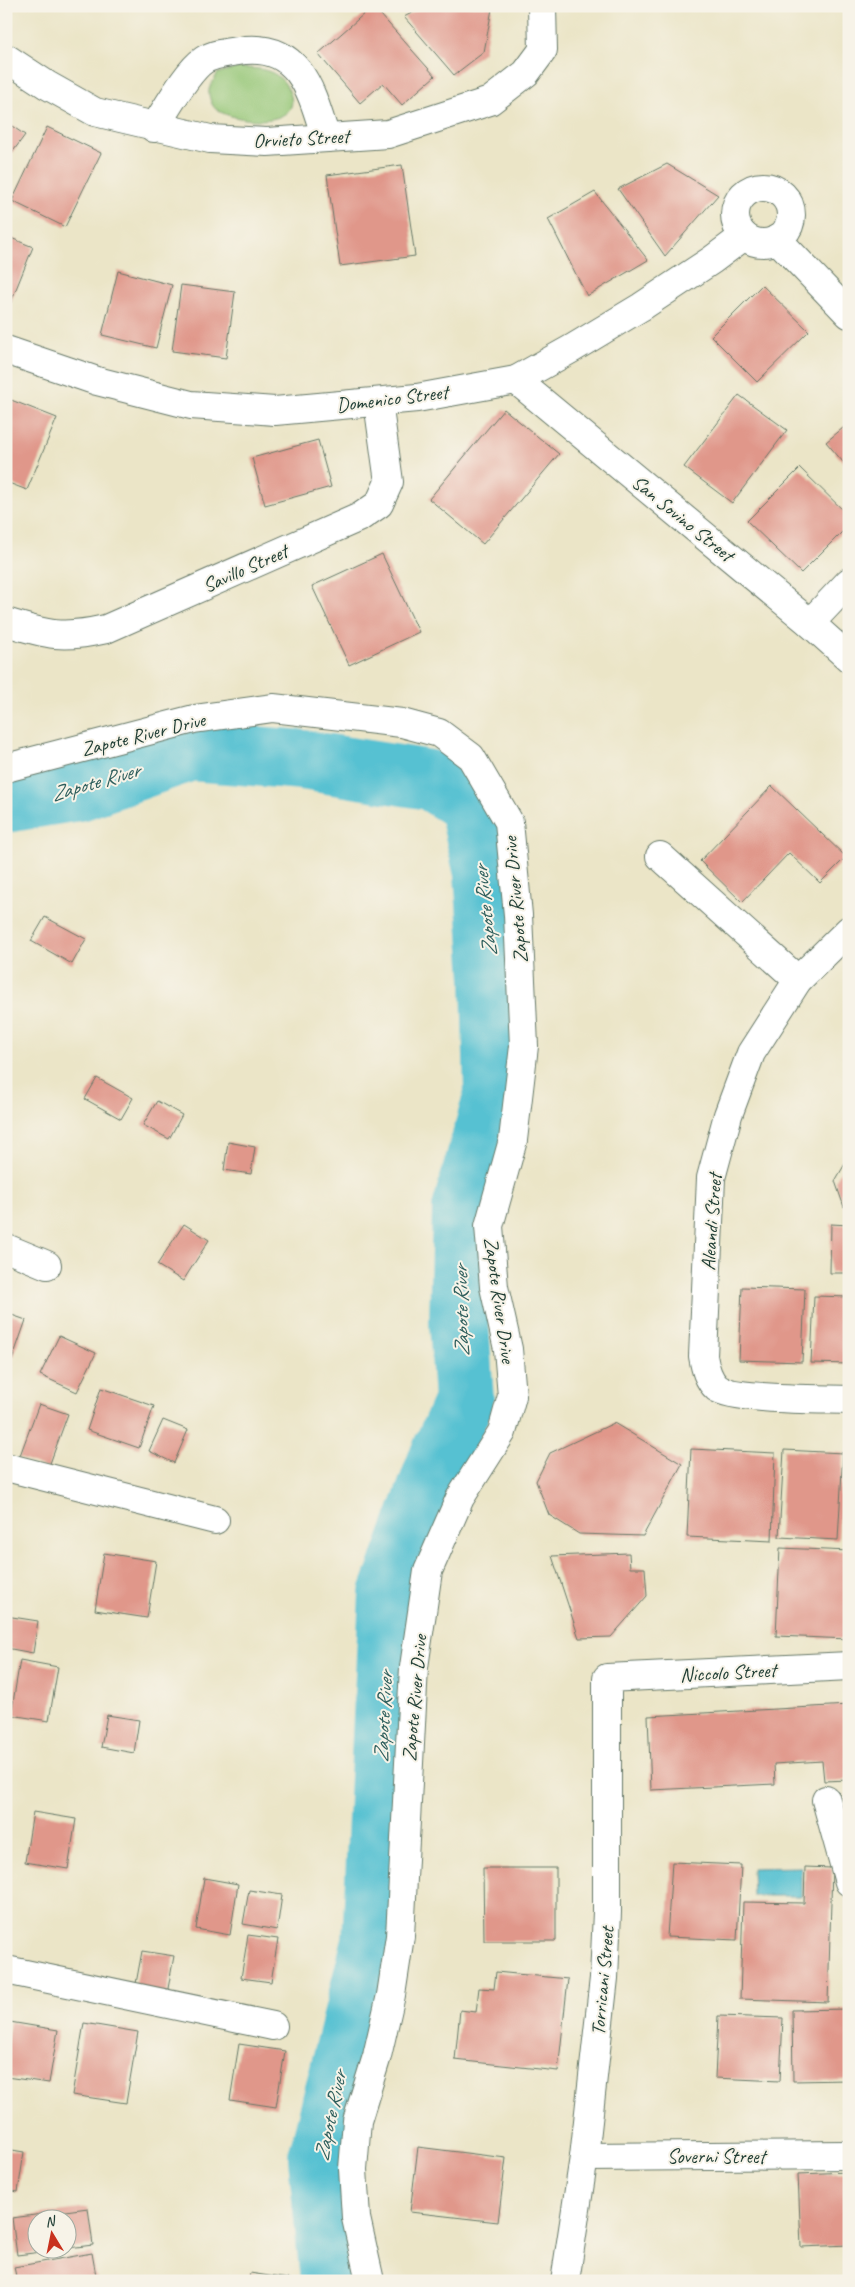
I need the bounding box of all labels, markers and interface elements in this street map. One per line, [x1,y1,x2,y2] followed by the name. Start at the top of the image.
[252,123,353,153] street label: Orvieto Street
[335,379,453,418] street label: Domenico Street
[627,470,741,569] street label: San Sovino Street
[199,537,295,598] street label: Savillo Street
[79,707,209,762] street label: Zapote River Drive
[48,756,146,807] water label: Zapote River
[497,834,533,964] street label: Zapote River Drive
[467,860,503,957] water label: Zapote River
[696,1169,728,1271] street label: Aleandi Street
[478,1236,521,1366] street label: Zapote River Drive
[447,1261,475,1356] water label: Zapote River
[397,1632,433,1762] street label: Zapote River Drive
[679,1657,780,1687] street label: Niccolo Street
[368,1667,399,1763] water label: Zapote River
[585,1923,620,2036] street label: Torricani Street
[308,2065,353,2163] water label: Zapote River
[667,2144,768,2169] street label: Soverni Street
[28,2210,78,2260] north arrow
[44,2212,58,2231] text: N

